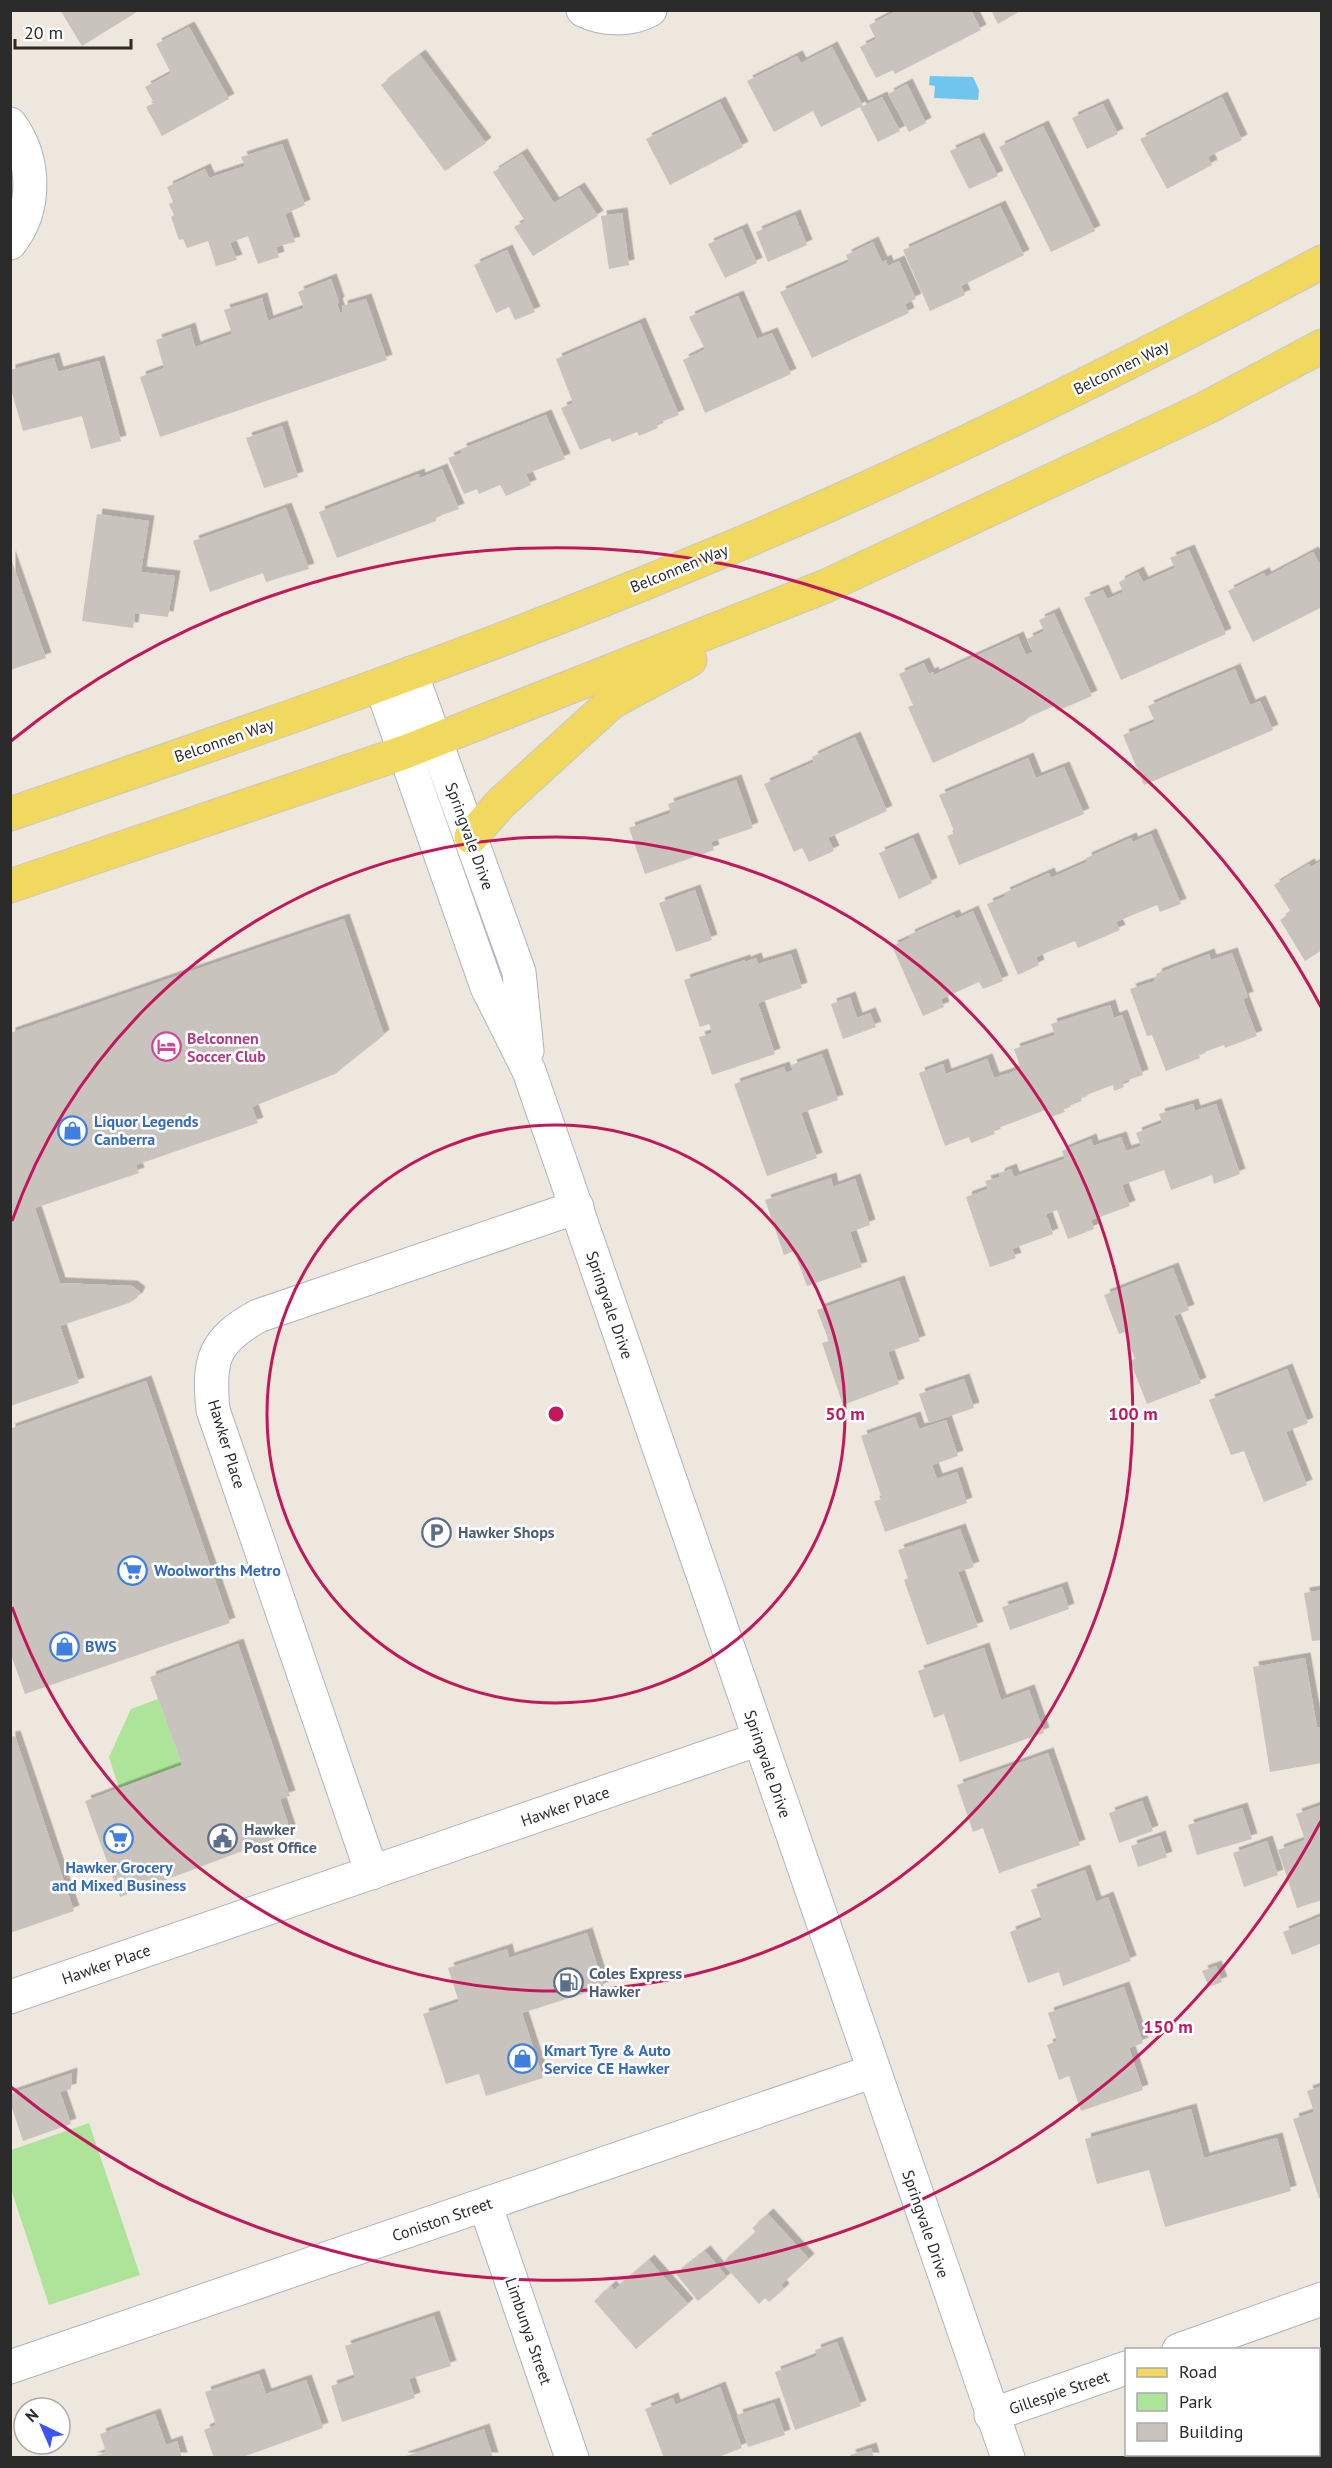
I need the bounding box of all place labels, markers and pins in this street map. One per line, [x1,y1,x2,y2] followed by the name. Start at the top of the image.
[187,1028,266,1066] place label: Belconnen Soccer Club
[150,1031,182,1063] hotel icon: Belconnen Soccer Club
[94,1111,199,1149] place label: Liquor Legends Canberra
[57,1114,89,1146] shop icon: Liquor Legends Canberra
[546,1404,566,1424] centre of rings
[421,1516,453,1548] parking icon: Hawker Shops
[458,1522,555,1542] place label: Hawker Shops
[117,1554,149,1586] supermarket icon: Woolworths Metro
[154,1560,281,1580] place label: Woolworths Metro
[48,1630,80,1662] shop icon: BWS
[85,1636,117,1656] place label: BWS
[244,1819,317,1857] place label: Hawker Post Office
[207,1822,239,1854] public building icon: Hawker Post Office
[103,1823,135,1855] supermarket icon: Hawker Grocery and Mixed Business
[52,1857,187,1895] place label: Hawker Grocery and Mixed Business
[589,1963,682,2001] place label: Coles Express Hawker
[552,1966,584,1998] fuel station icon: Coles Express Hawker
[544,2040,671,2078] place label: Kmart Tyre & Auto Service CE Hawker
[507,2043,539,2075] shop icon: Kmart Tyre & Auto Service CE Hawker

